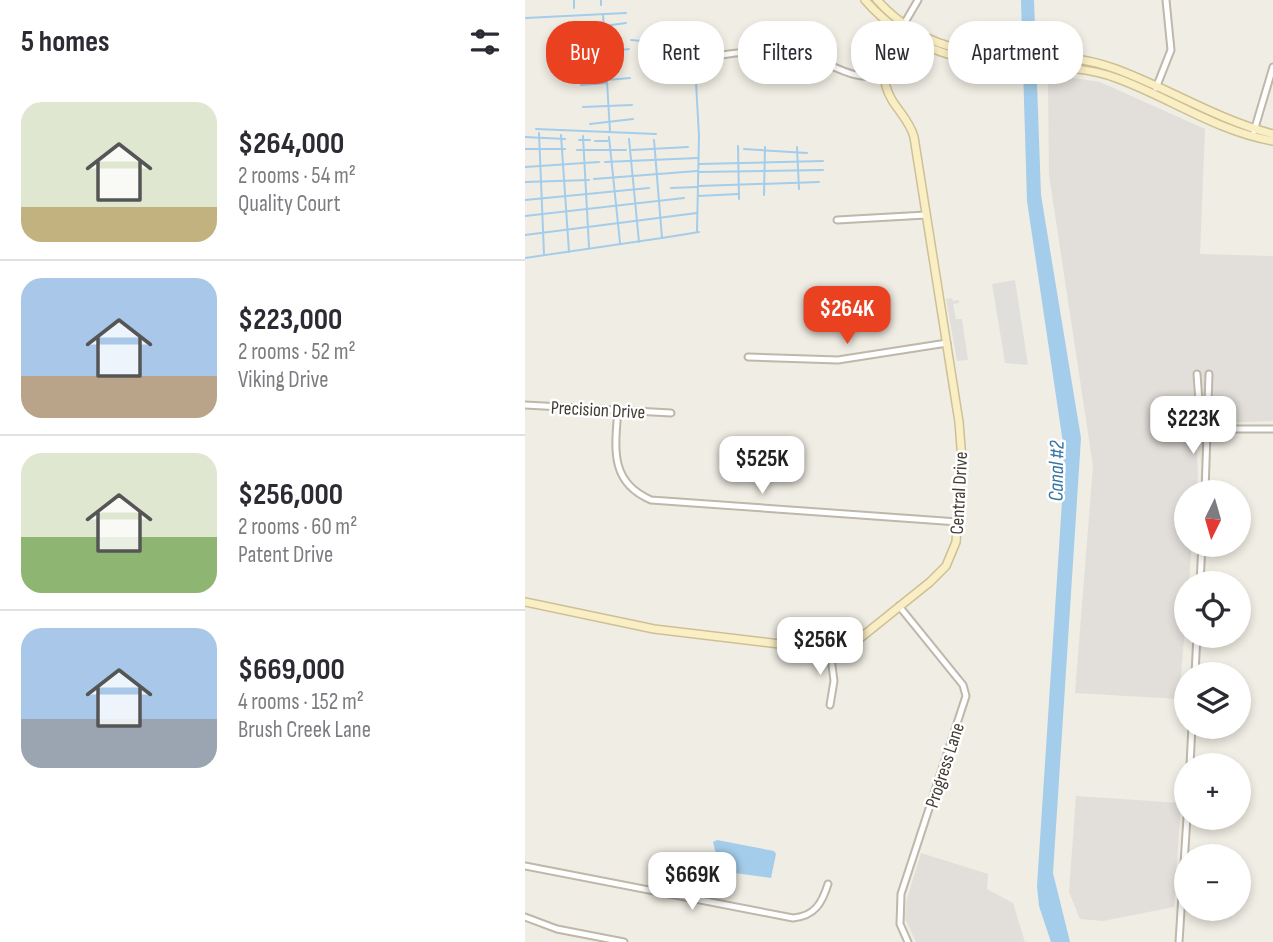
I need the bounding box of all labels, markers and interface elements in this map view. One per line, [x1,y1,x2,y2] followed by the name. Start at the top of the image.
[546,21,624,84] chip: Buy
[638,21,724,84] chip: Rent
[738,21,837,84] chip: Filters
[851,21,934,84] chip: New
[948,21,1083,84] chip: Apartment
[466,23,504,61] icon: filters
[21,24,110,60] text: 5 homes
[238,126,344,162] text: $264,000
[77,130,161,214] icon: home
[238,162,356,190] text: 2 rooms · 54 m²
[238,190,340,218] text: Quality Court
[798,286,896,346] pin: $264K
[820,295,874,323] text: $264K
[238,302,342,338] text: $223,000
[77,306,161,390] icon: home
[238,338,356,366] text: 2 rooms · 52 m²
[238,366,329,394] text: Viking Drive
[1144,396,1242,456] pin: $223K
[550,397,646,424] street label: Precision Drive
[1166,405,1220,433] text: $223K
[713,436,811,496] pin: $525K
[1043,440,1070,502] water label: Canal #2
[735,445,789,473] text: $525K
[946,451,973,535] street label: Central Drive
[238,477,343,513] text: $256,000
[1174,480,1251,556] north arrow
[1174,480,1251,921] map controls
[77,481,161,565] icon: home
[238,513,357,541] text: 2 rooms · 60 m²
[238,541,333,569] text: Patent Drive
[1174,571,1251,648] button: locate
[771,618,869,677] pin: $256K
[793,626,847,654] text: $256K
[238,652,345,688] text: $669,000
[77,656,161,740] icon: home
[1174,662,1251,739] button: layers
[238,688,364,716] text: 4 rooms · 152 m²
[238,716,371,744] text: Brush Creek Lane
[921,720,970,811] street label: Progress Lane
[1174,753,1251,830] button: +
[1174,844,1251,921] button: −
[643,852,741,912] pin: $669K
[664,861,720,889] text: $669K

